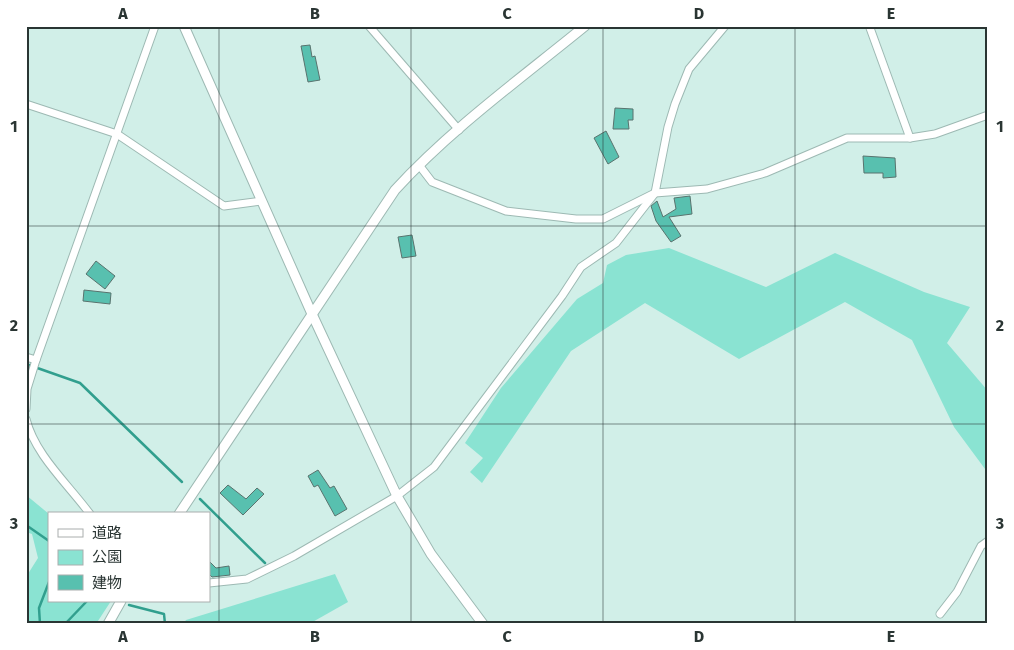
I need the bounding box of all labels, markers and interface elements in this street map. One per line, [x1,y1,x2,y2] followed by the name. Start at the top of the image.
[117,4,128,23] text: A
[310,4,320,23] text: B
[502,4,512,23] text: C
[694,4,704,23] text: D
[887,4,895,23] text: E
[10,117,18,136] text: 1
[996,117,1004,136] text: 1
[10,316,18,335] text: 2
[996,316,1004,335] text: 2
[48,512,210,602] legend
[9,514,18,533] text: 3
[995,514,1004,533] text: 3
[92,524,122,542] text: 道路
[92,548,122,566] text: 公園
[92,574,122,592] text: 建物
[117,627,128,646] text: A
[310,627,320,646] text: B
[502,627,512,646] text: C
[694,627,704,646] text: D
[887,627,895,646] text: E

